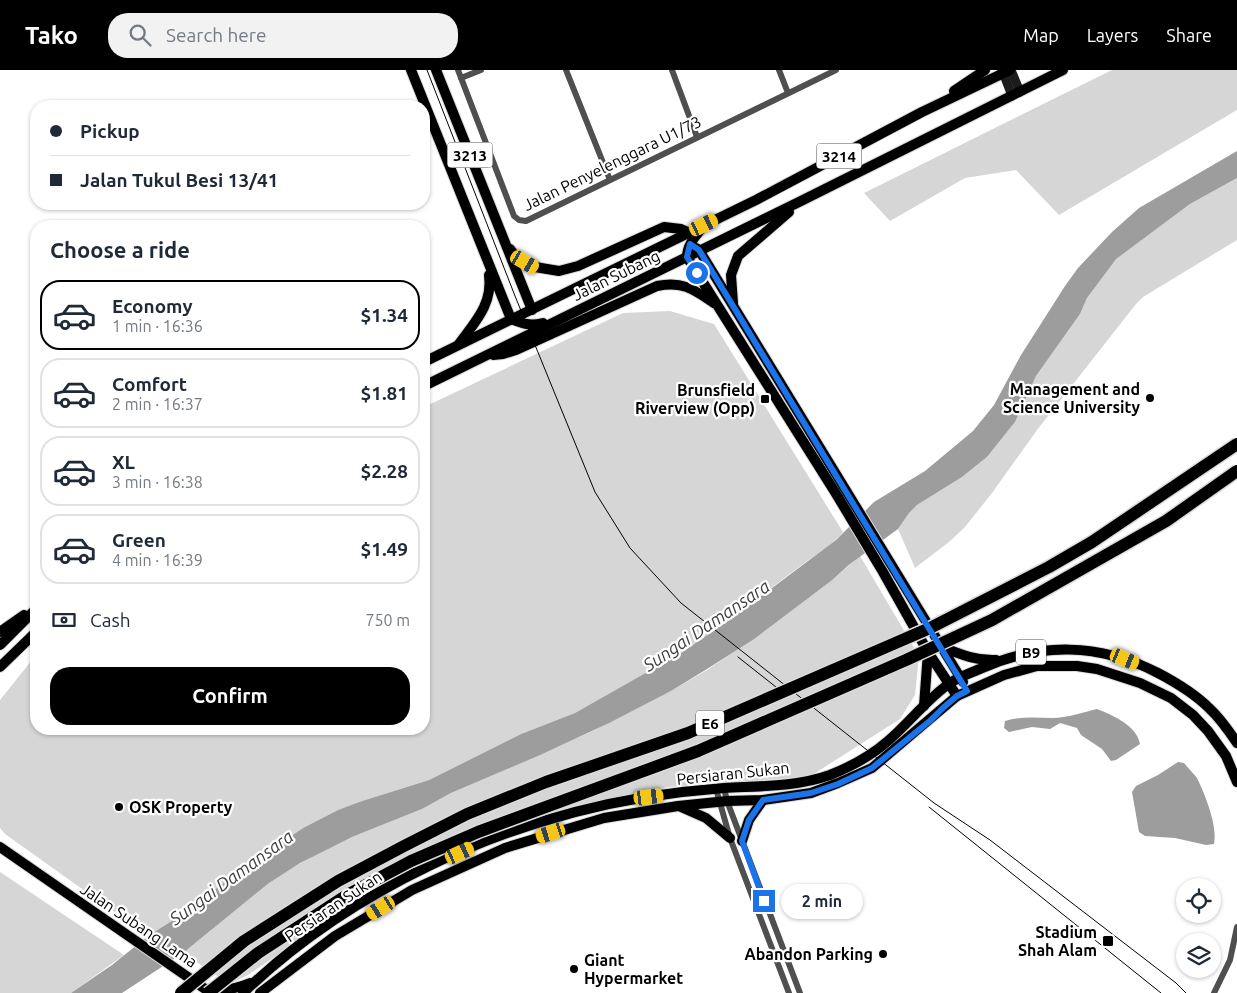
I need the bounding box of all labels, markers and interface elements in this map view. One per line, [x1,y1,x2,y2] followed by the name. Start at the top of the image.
[108,13,458,58] search box
[126,21,154,49] icon: search
[25,22,78,49] text: Tako
[166,24,266,46] text: Search here
[1023,25,1059,45] text: Map
[1087,25,1138,45] text: Layers
[1166,25,1212,45] text: Share
[520,112,704,214] street label: Jalan Penyelenggara U1/73
[80,120,140,142] text: Pickup
[448,142,492,168] road number: 3213
[816,144,862,168] road number: 3214
[80,169,279,191] text: Jalan Tukul Besi 13/41
[687,212,720,238] car
[50,237,190,262] text: Choose a ride
[569,246,663,304] street label: Jalan Subang
[508,248,541,276] car
[686,262,708,284] route start
[52,293,97,338] icon: car
[112,295,193,317] text: Economy
[360,304,408,326] text: $1.34
[112,317,203,335] text: 1 min · 16:36
[52,371,97,416] icon: car
[112,373,187,395] text: Comfort
[1003,380,1140,416] place label: Management and Science University
[635,381,755,418] place label: Brunsfield Riverview (Opp)
[360,382,408,404] text: $1.81
[1144,392,1156,404] marker: Management and Science University
[759,393,771,405] marker: Brunsfield Riverview (Opp)
[112,395,203,413] text: 2 min · 16:37
[52,449,97,494] icon: car
[112,451,135,473] text: XL
[360,460,408,482] text: $2.28
[112,473,203,491] text: 3 min · 16:38
[52,527,97,572] icon: car
[112,529,166,551] text: Green
[360,538,408,560] text: $1.49
[112,551,203,569] text: 4 min · 16:39
[638,575,773,675] water label: Sungai Damansara
[50,606,78,634] icon: cash
[90,609,131,631] text: Cash
[365,611,410,629] text: 750 m
[1016,640,1046,664] road number: B9
[1108,646,1141,672] car
[50,667,410,725] button: Confirm
[696,710,724,736] road number: E6
[676,758,790,788] street label: Persiaran Sukan
[633,788,664,806] car
[129,798,233,816] place label: OSK Property
[113,801,125,813] marker: OSK Property
[534,821,567,845] car
[164,825,297,929] water label: Sungai Damansara
[443,840,476,866] car
[281,867,385,945] street label: Persiaran Sukan
[1176,878,1221,978] map controls
[1176,878,1221,923] button: locate
[77,879,201,971] street label: Jalan Subang Lama
[782,884,864,918] callout: 2 min
[753,890,775,912] route end
[802,892,842,910] text: 2 min
[364,894,397,922] car
[1018,923,1097,959] place label: Stadium Shah Alam
[1176,933,1221,978] button: layers
[1101,934,1115,948] marker: Stadium Shah Alam
[744,945,873,963] place label: Abandon Parking
[877,948,889,960] marker: Abandon Parking
[584,951,683,987] place label: Giant Hypermarket
[568,963,580,975] marker: Giant Hypermarket

